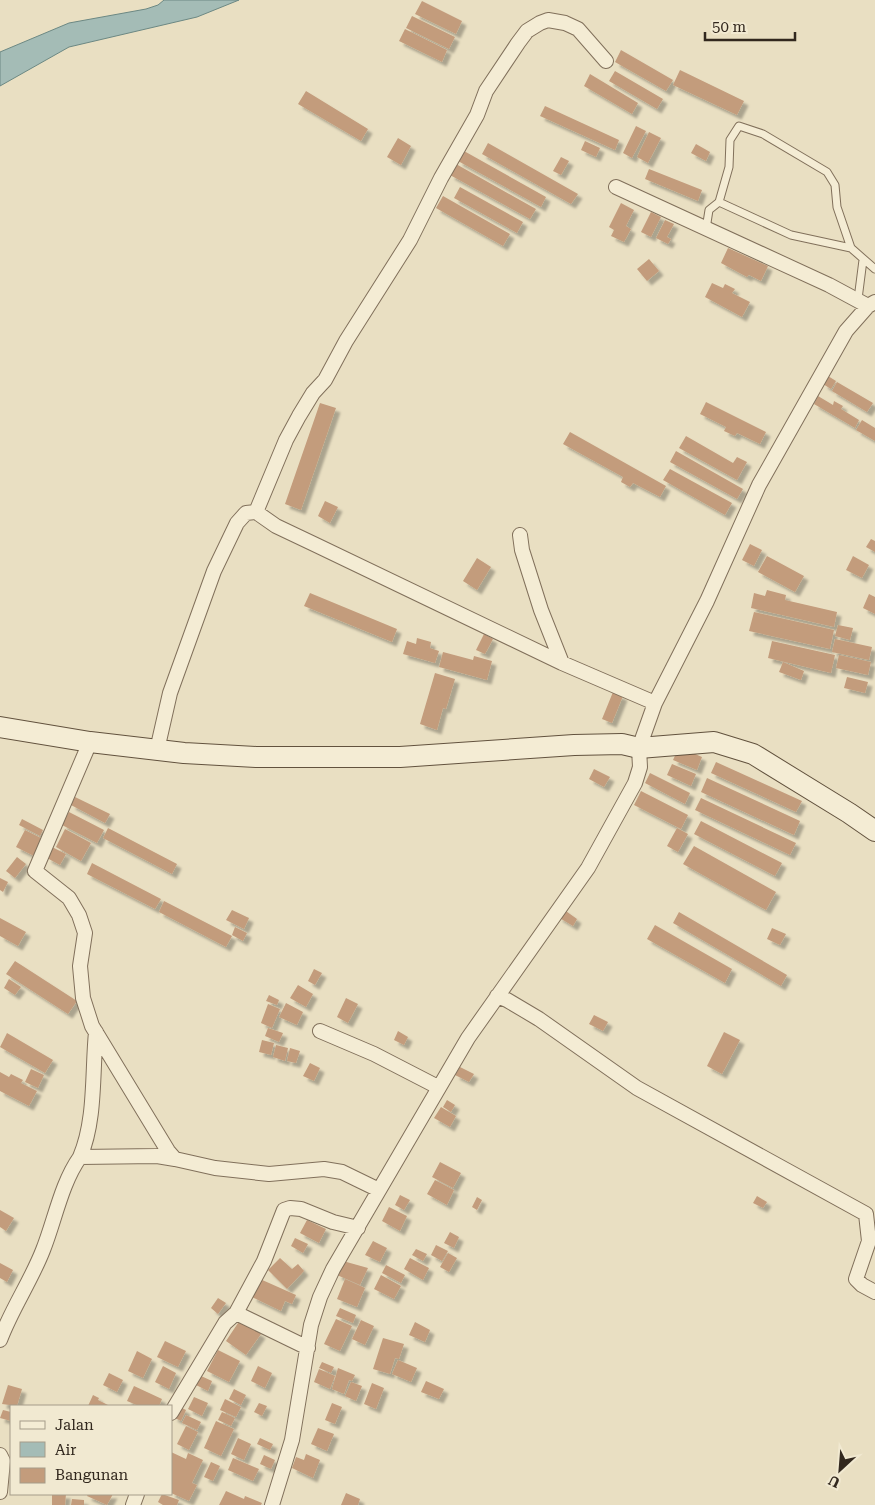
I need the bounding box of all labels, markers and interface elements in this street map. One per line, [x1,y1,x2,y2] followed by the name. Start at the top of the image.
[705,10,795,42] scale bar
[712,18,747,36] text: 50 m
[10,1405,172,1495] legend
[55,1416,94,1434] text: Jalan
[55,1441,76,1459] text: Air
[815,1445,865,1495] north arrow
[55,1466,128,1484] text: Bangunan
[826,1472,843,1491] text: U

